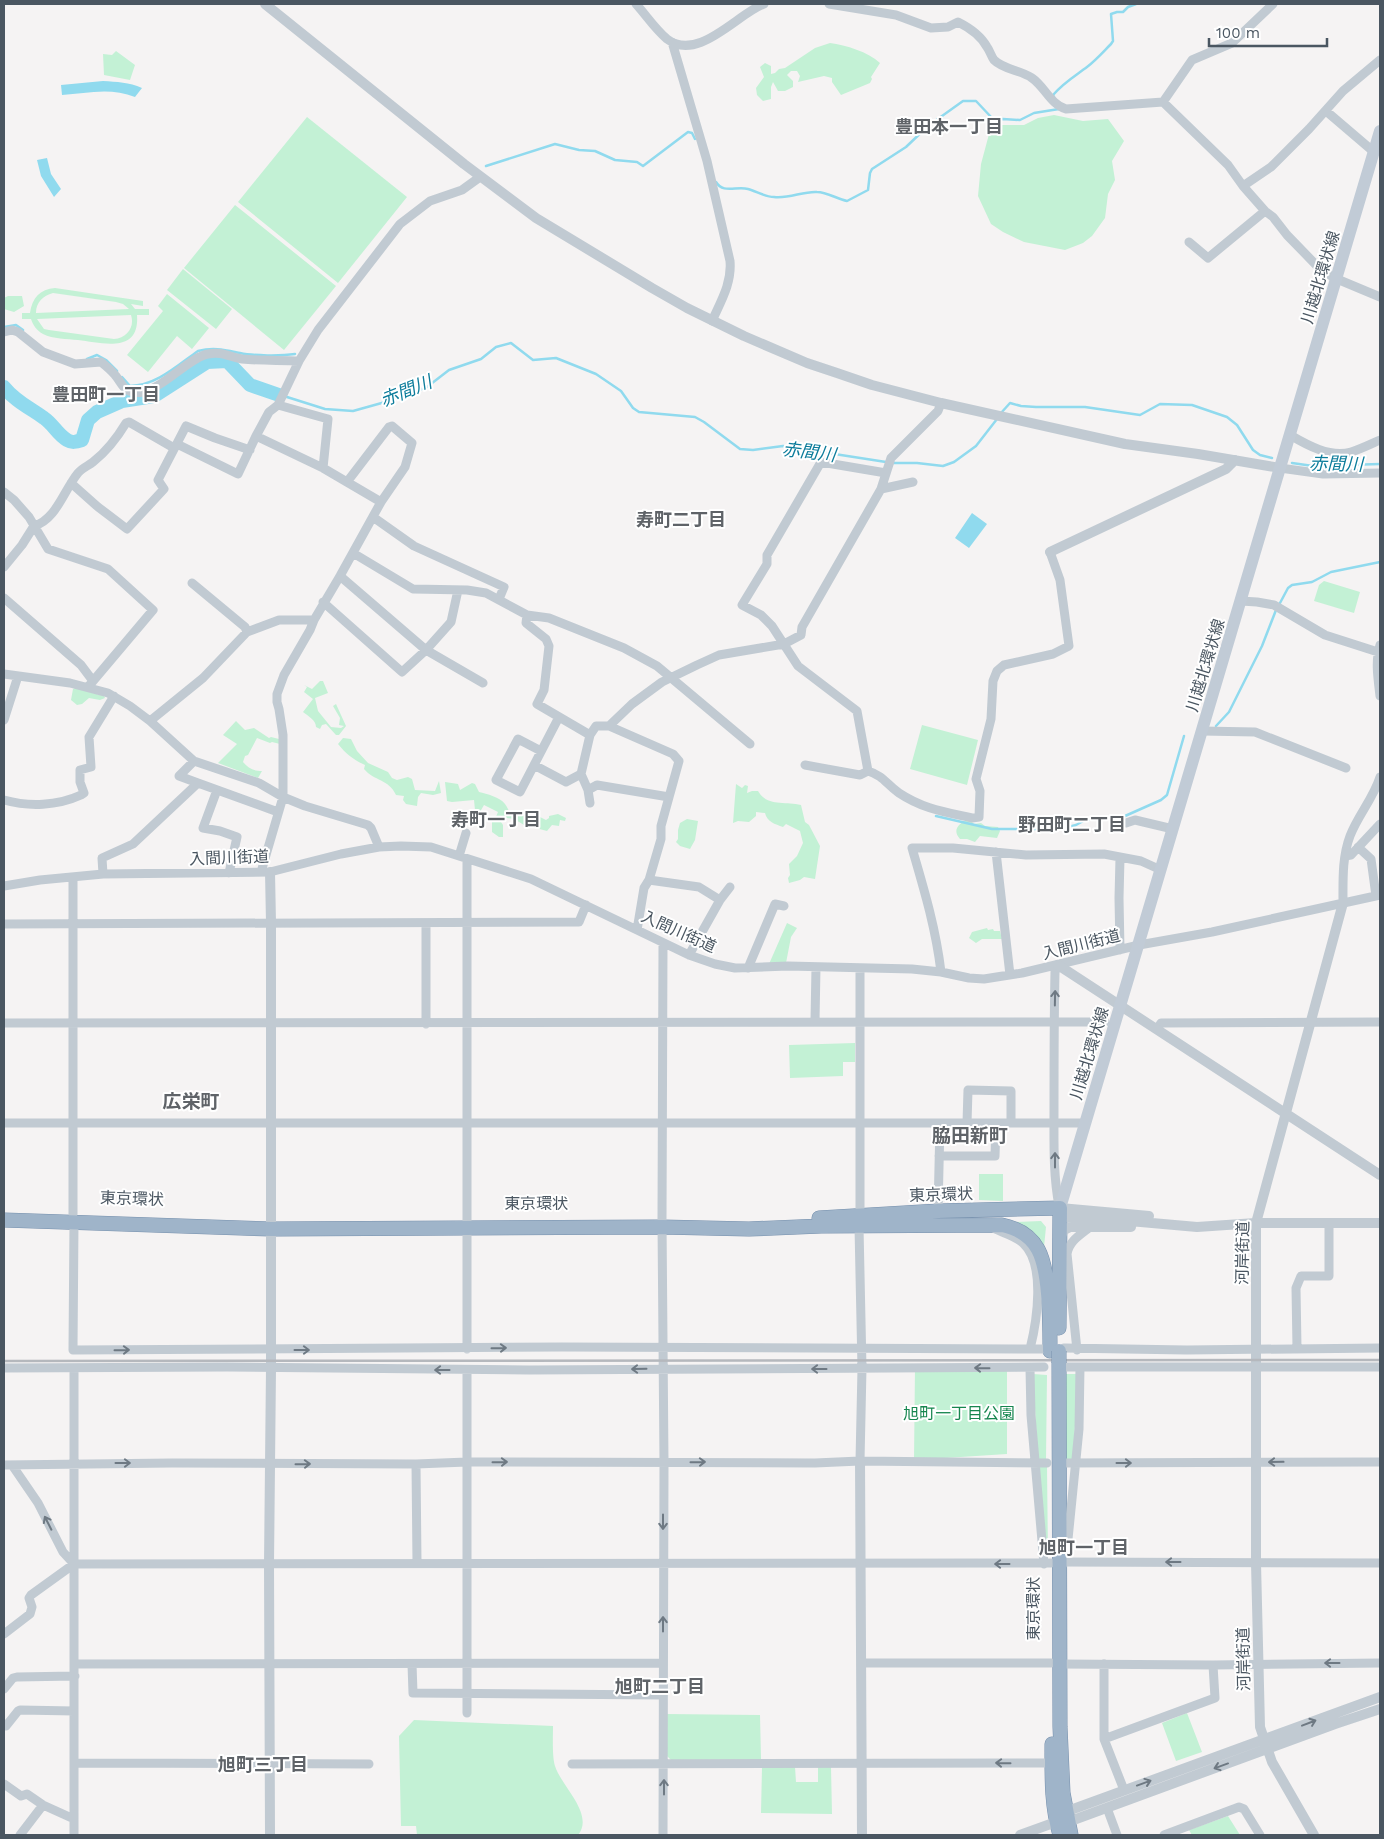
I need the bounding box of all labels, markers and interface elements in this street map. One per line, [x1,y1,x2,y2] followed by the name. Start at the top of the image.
[1209,15,1326,47] scale bar
[1216,24,1260,42] text: 100 m
[895,116,1003,137] district label: 豊田本一丁目
[1297,228,1344,326] street label: 川越北環状線
[377,370,437,410] water label: 赤間川
[52,384,160,405] district label: 豊田町一丁目
[781,438,839,465] water label: 赤間川
[1309,453,1365,475] water label: 赤間川
[636,509,726,530] district label: 寿町二丁目
[1182,616,1229,714] street label: 川越北環状線
[451,809,541,830] district label: 寿町一丁目
[1018,814,1126,835] district label: 野田町二丁目
[189,847,269,868] street label: 入間川街道
[638,907,719,956] street label: 入間川街道
[1040,926,1122,963] street label: 入間川街道
[1050,990,1060,1006] one-way arrow
[1066,1004,1113,1102] street label: 川越北環状線
[162,1090,220,1113] district label: 広栄町
[932,1124,1008,1147] district label: 脇田新町
[1050,1152,1060,1168] one-way arrow
[909,1184,973,1205] street label: 東京環状
[100,1188,164,1209] street label: 東京環状
[504,1194,568,1213] street label: 東京環状
[1232,1221,1253,1285] street label: 河岸街道
[490,1343,507,1353] one-way arrow
[113,1345,129,1355] one-way arrow
[293,1345,309,1355] one-way arrow
[974,1363,990,1373] one-way arrow
[632,1364,648,1374] one-way arrow
[811,1364,827,1373] one-way arrow
[434,1365,450,1375] one-way arrow
[903,1404,1015,1423] park label: 旭町一丁目公園
[1269,1457,1285,1467] one-way arrow
[114,1458,131,1468] one-way arrow
[492,1458,508,1467] one-way arrow
[689,1458,705,1467] one-way arrow
[1116,1458,1132,1468] one-way arrow
[295,1459,311,1468] one-way arrow
[659,1514,668,1530] one-way arrow
[43,1516,52,1531] one-way arrow
[1039,1537,1129,1558] district label: 旭町一丁目
[1165,1558,1181,1567] one-way arrow
[994,1559,1010,1569] one-way arrow
[1024,1577,1043,1641] street label: 東京環状
[658,1616,668,1632] one-way arrow
[1233,1627,1254,1691] street label: 河岸街道
[1324,1658,1340,1668] one-way arrow
[615,1676,705,1697] district label: 旭町二丁目
[1301,1717,1316,1727] one-way arrow
[218,1754,308,1775] district label: 旭町三丁目
[995,1758,1012,1768] one-way arrow
[1213,1762,1229,1771] one-way arrow
[1136,1778,1151,1787] one-way arrow
[659,1779,669,1795] one-way arrow

